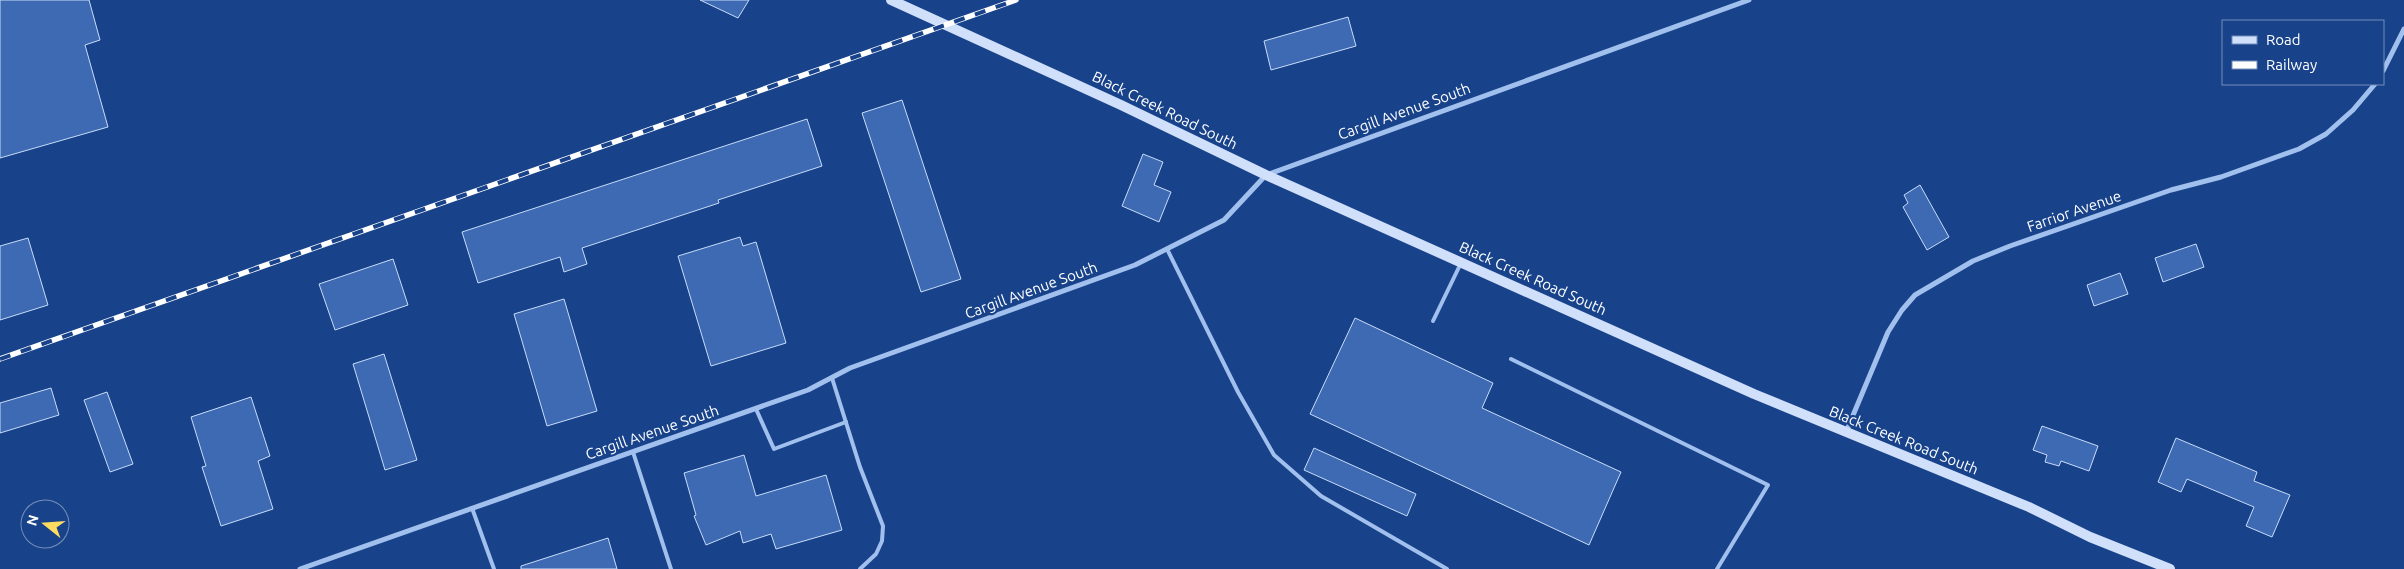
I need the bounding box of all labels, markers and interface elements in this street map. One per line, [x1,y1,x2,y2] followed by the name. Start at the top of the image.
[2222,20,2384,85] legend
[2266,31,2301,48] text: Road
[2266,56,2317,73] text: Railway
[1090,67,1240,153] street label: Black Creek Road South
[1335,79,1473,143] street label: Cargill Avenue South
[2025,187,2123,235] street label: Farrior Avenue
[1457,238,1609,318] street label: Black Creek Road South
[962,258,1100,322] street label: Cargill Avenue South
[583,401,721,463] street label: Cargill Avenue South
[1827,402,1981,478] street label: Black Creek Road South
[20,499,70,549] north arrow
[23,513,42,528] text: N

